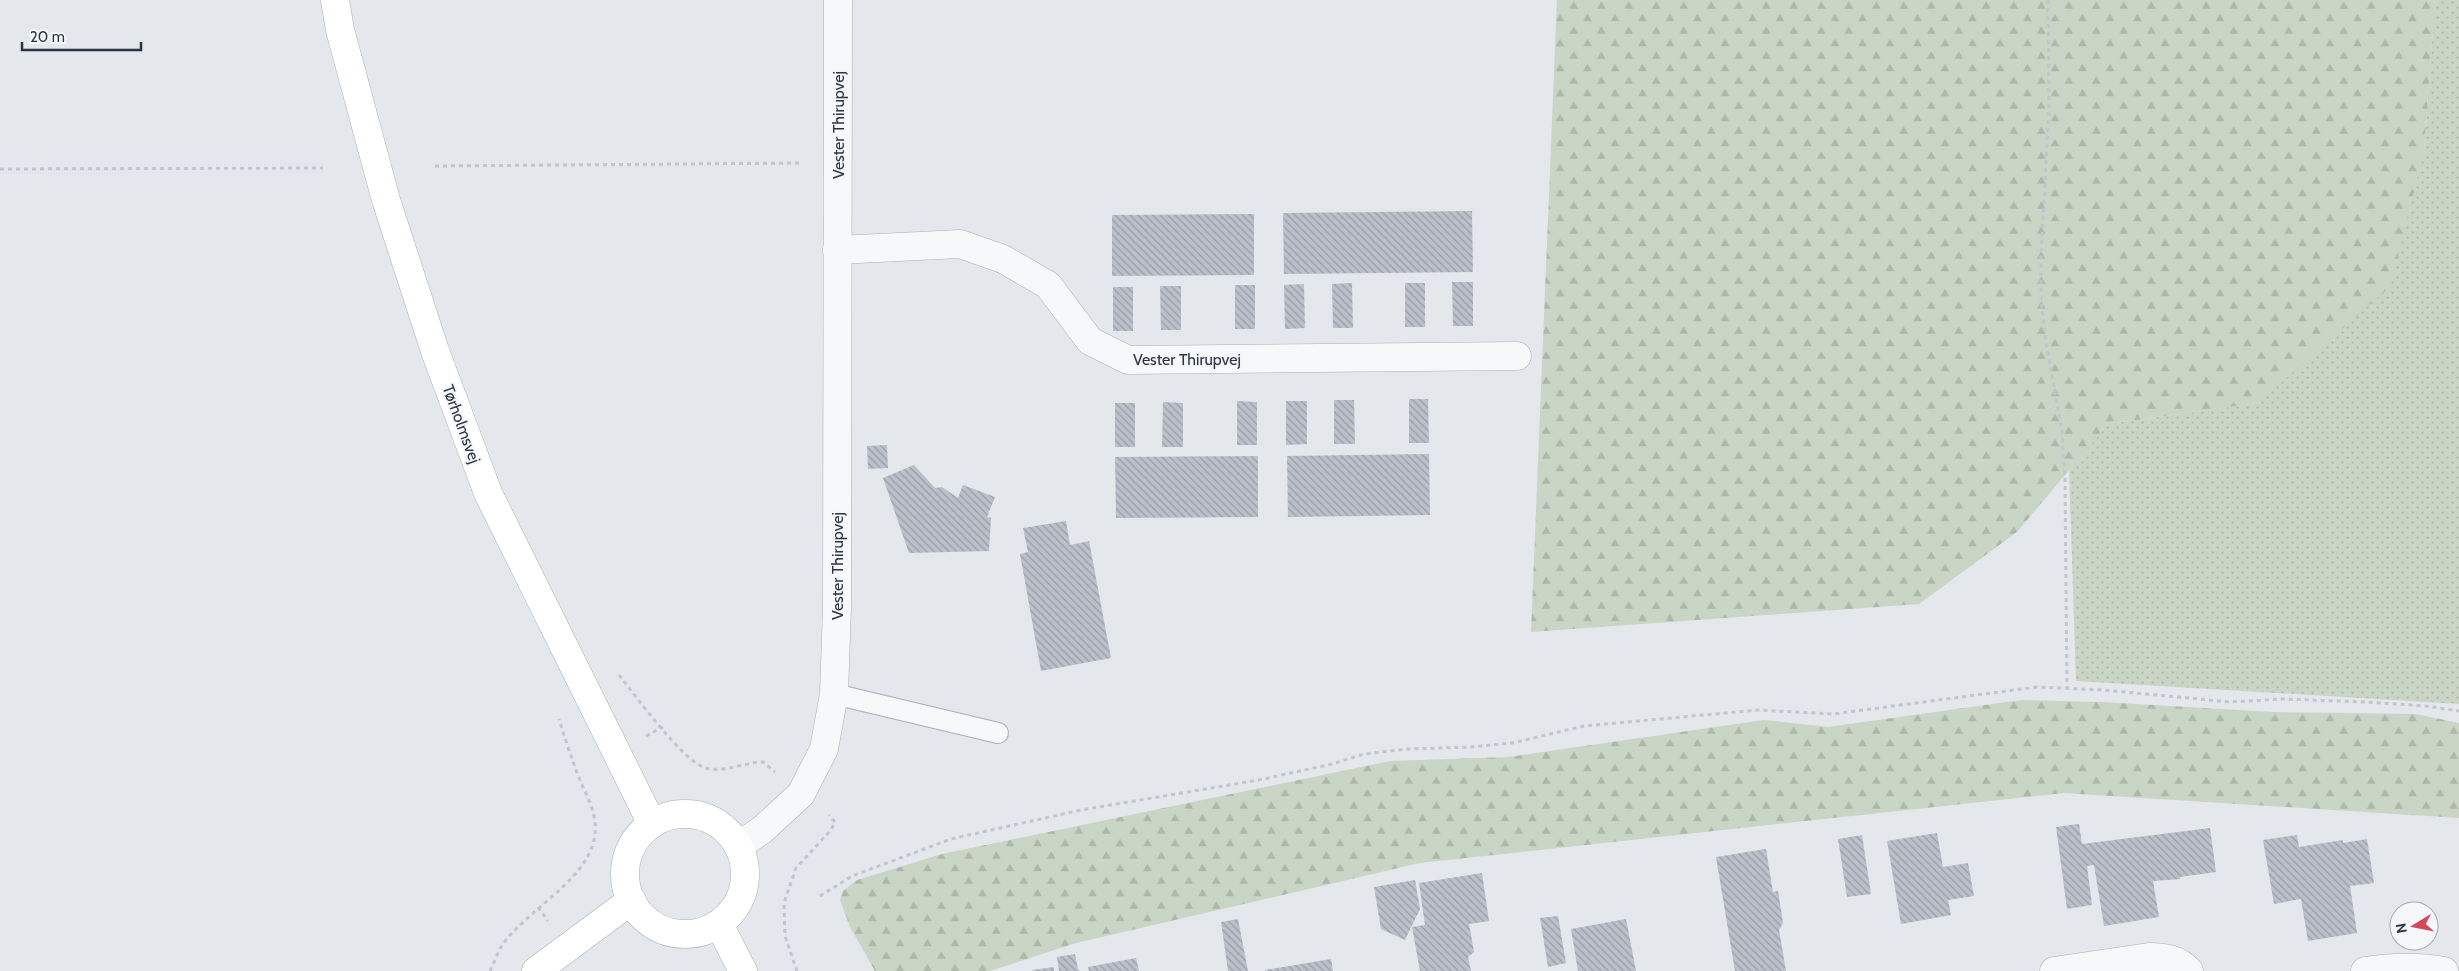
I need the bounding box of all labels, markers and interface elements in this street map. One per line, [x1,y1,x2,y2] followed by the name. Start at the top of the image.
[22,20,141,52] scale bar
[30,28,65,46] text: 20 m
[829,71,848,179] street label: Vester Thirupvej
[1133,350,1241,369] street label: Vester Thirupvej
[439,382,485,466] street label: Tørholmsvej
[828,512,847,620] street label: Vester Thirupvej
[2389,901,2439,951] north arrow
[2391,922,2411,935] text: N

